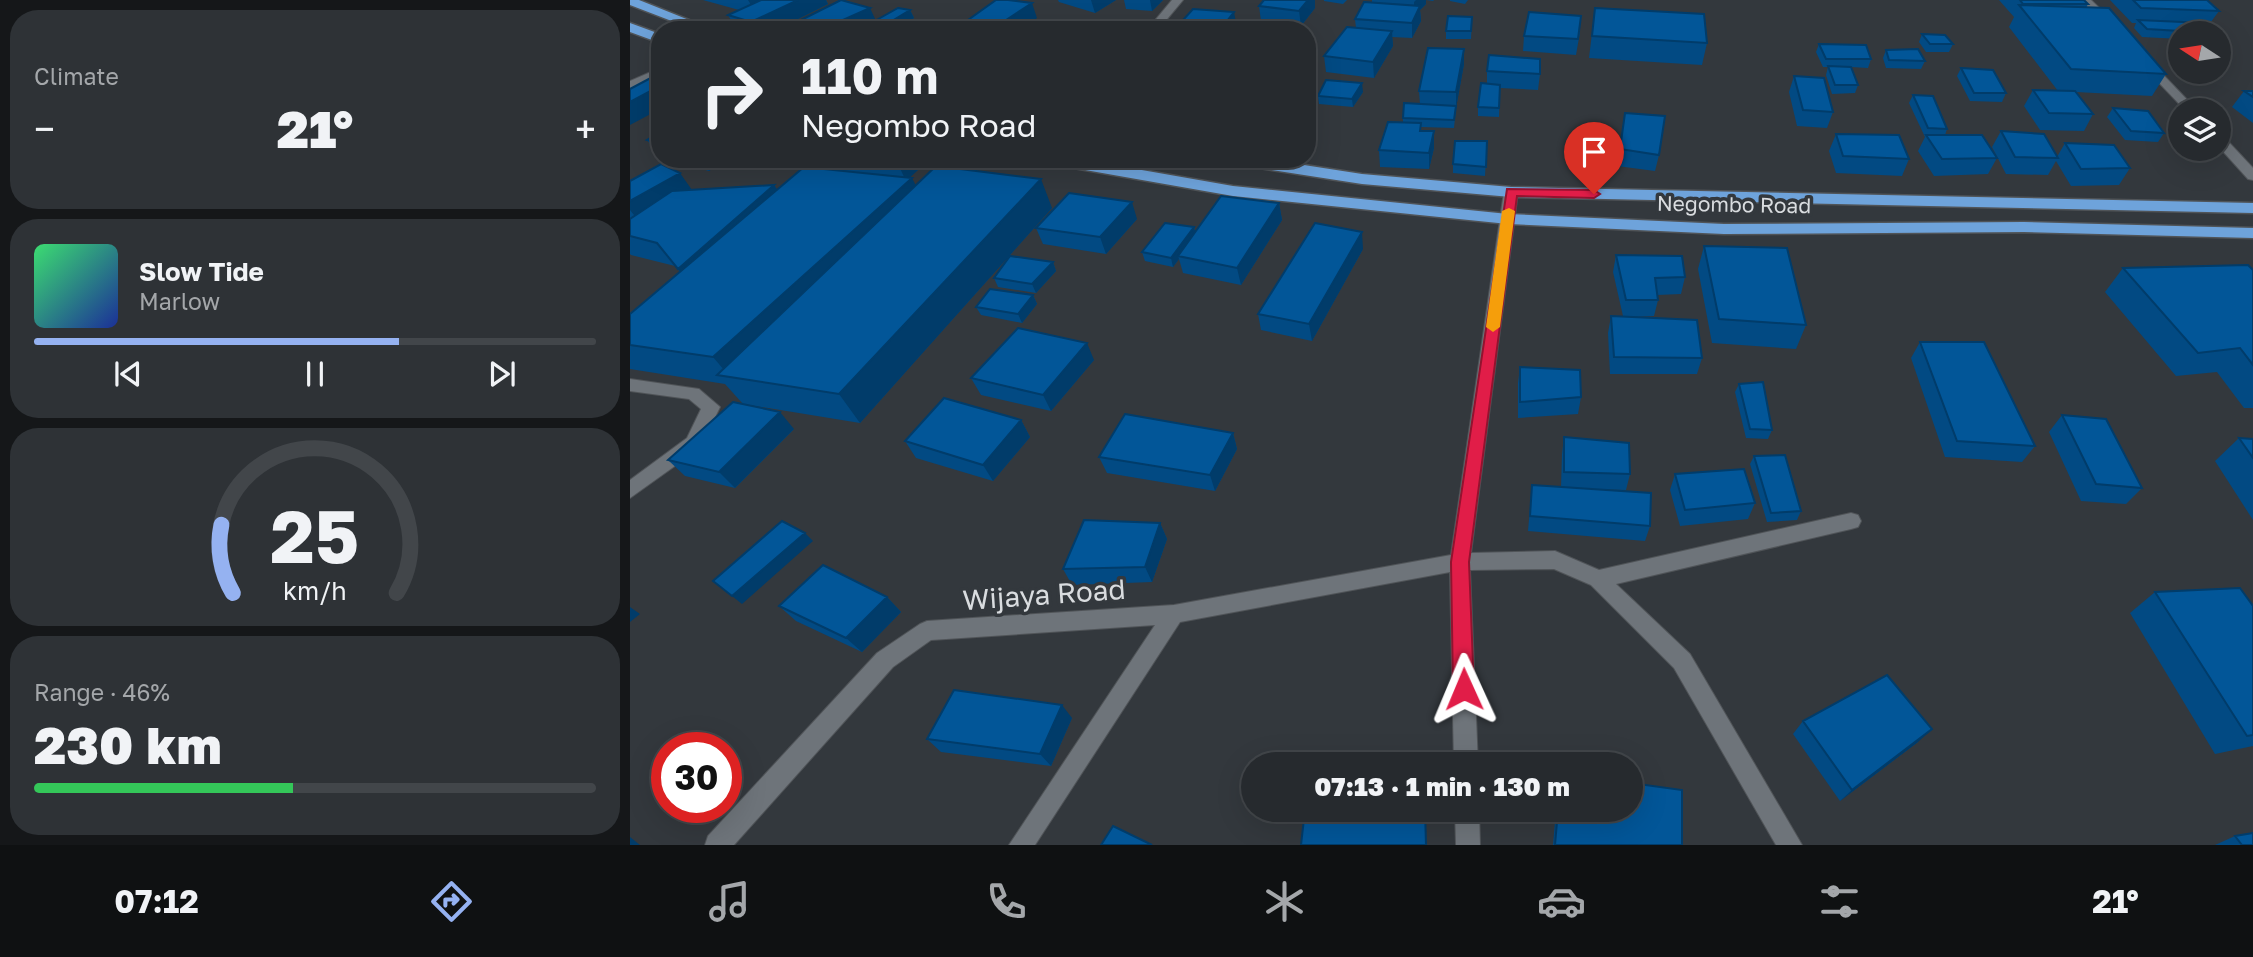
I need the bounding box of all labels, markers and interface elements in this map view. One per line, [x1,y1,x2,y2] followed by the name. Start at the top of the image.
[2168,21,2231,84] north arrow
[2168,21,2231,161] map controls
[801,46,938,105] text: 110 m
[686,49,777,140] icon: right
[34,62,119,90] text: Climate
[277,97,353,159] text: 21°
[2168,98,2231,161] button: layers
[34,106,55,151] text: −
[575,106,596,151] text: +
[801,106,1036,144] text: Negombo Road
[1564,122,1624,194] pin
[1575,133,1613,171] icon: arrive
[1657,190,1811,218] street label: Negombo Road
[139,256,264,287] text: Slow Tide
[139,287,220,315] text: Marlow
[109,355,147,393] icon: previous
[296,355,334,393] icon: pause
[483,355,521,393] icon: next
[271,492,359,579] text: 25
[961,572,1127,616] street label: Wijaya Road
[283,575,347,606] text: km/h
[1427,652,1501,726] position arrow
[34,678,170,706] text: Range · 46%
[34,713,222,775] text: 230 km
[651,732,742,823] speed limit sign: 30
[1314,771,1570,802] text: 07:13 · 1 min · 130 m
[427,877,476,926] icon: directions
[705,877,754,926] icon: music
[982,877,1031,926] icon: phone
[1260,877,1309,926] icon: climate
[1537,877,1586,926] icon: car
[1815,877,1864,926] icon: filters
[114,882,199,920] text: 07:12
[2092,882,2139,920] text: 21°

